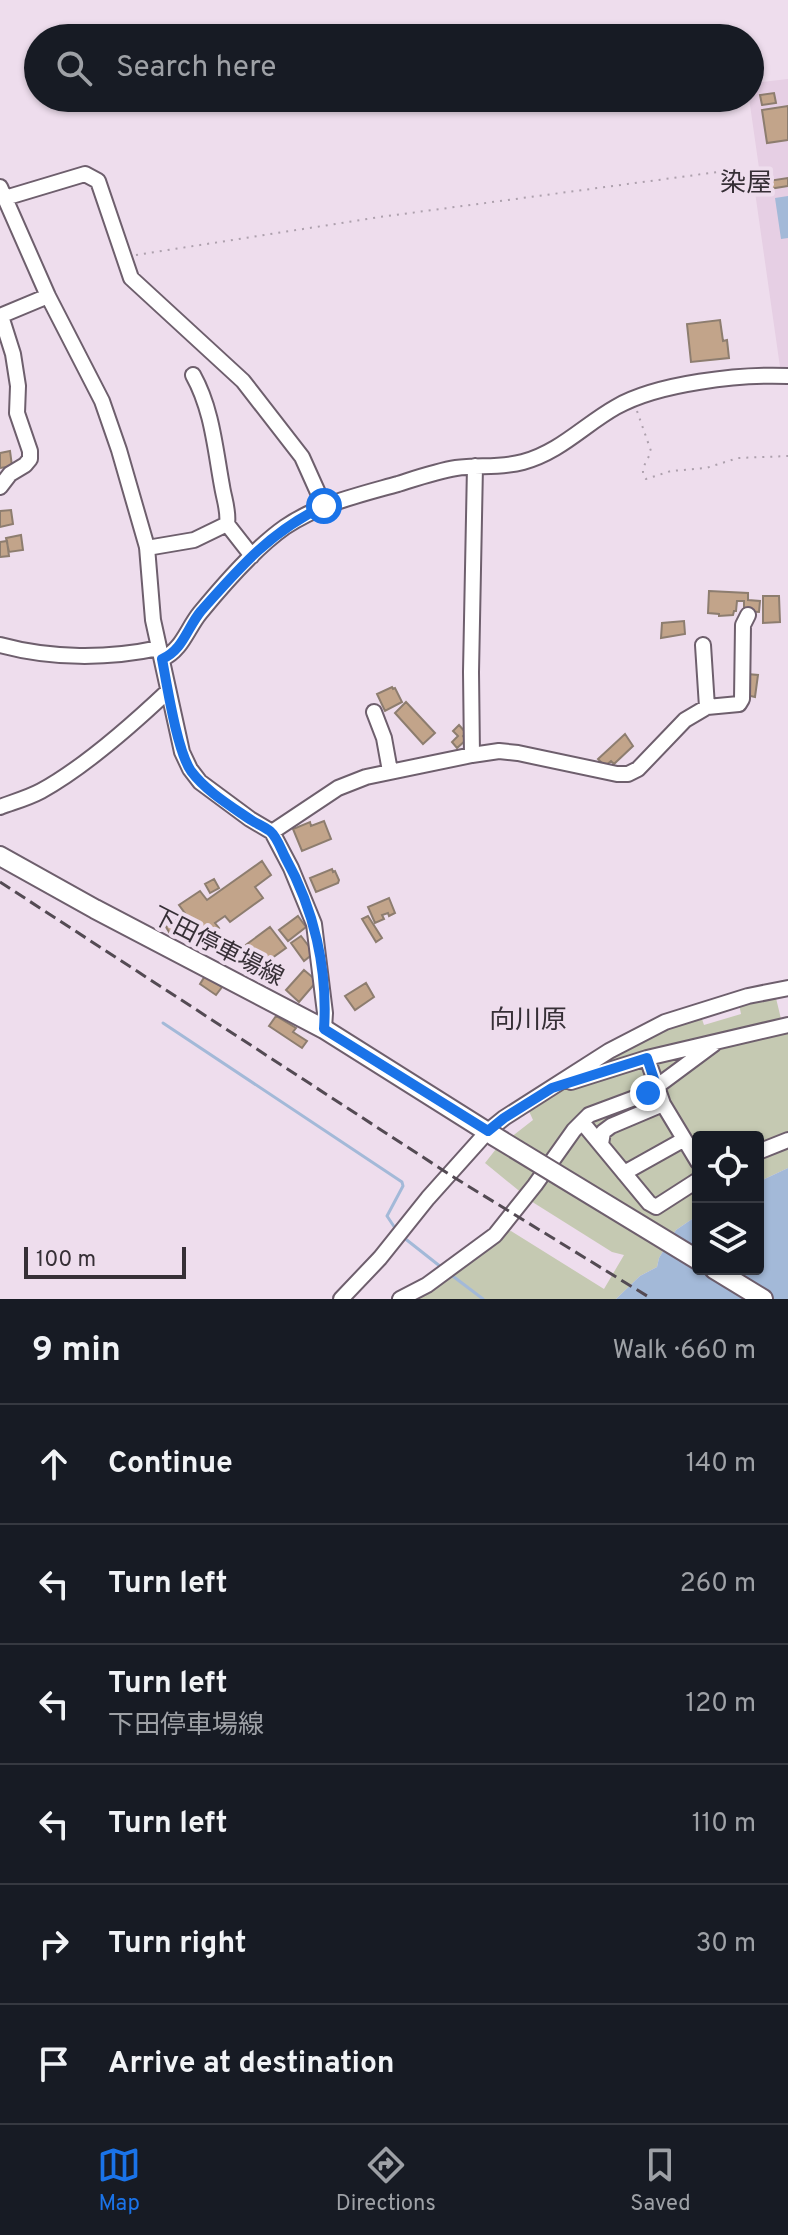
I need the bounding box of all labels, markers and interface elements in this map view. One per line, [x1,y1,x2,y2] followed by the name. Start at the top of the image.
[24,24,764,112] search box
[52,46,96,90] icon: search
[116,50,276,87] text: Search here
[720,168,772,201] district label: 染屋
[306,488,342,524] route start
[146,902,288,994] street label: 下田停車場線
[489,1005,567,1038] district label: 向川原
[630,1075,666,1111] route end
[692,1131,764,1275] map controls
[692,1131,764,1203] button: locate
[692,1203,764,1275] button: layers
[24,1243,186,1279] scale bar
[36,1247,96,1274] text: 100 m
[32,1330,121,1373] text: 9 min
[612,1335,756,1368] text: Walk · 660 m
[32,1442,76,1486] icon: ahead
[108,1446,233,1483] text: Continue
[686,1448,756,1481] text: 140 m
[32,1562,76,1606] icon: left
[108,1566,228,1603] text: Turn left
[680,1568,756,1601] text: 260 m
[108,1666,228,1703] text: Turn left
[32,1682,76,1726] icon: left
[686,1688,756,1721] text: 120 m
[108,1710,264,1743] text: 下田停車場線
[32,1802,76,1846] icon: left
[108,1806,228,1843] text: Turn left
[692,1808,756,1841] text: 110 m
[32,1922,76,1966] icon: right
[108,1926,246,1963] text: Turn right
[696,1928,756,1961] text: 30 m
[32,2042,76,2086] icon: arrive
[108,2046,394,2083] text: Arrive at destination
[97,2143,141,2218] tab: Map
[336,2143,436,2218] tab: Directions
[630,2143,691,2218] tab: Saved

